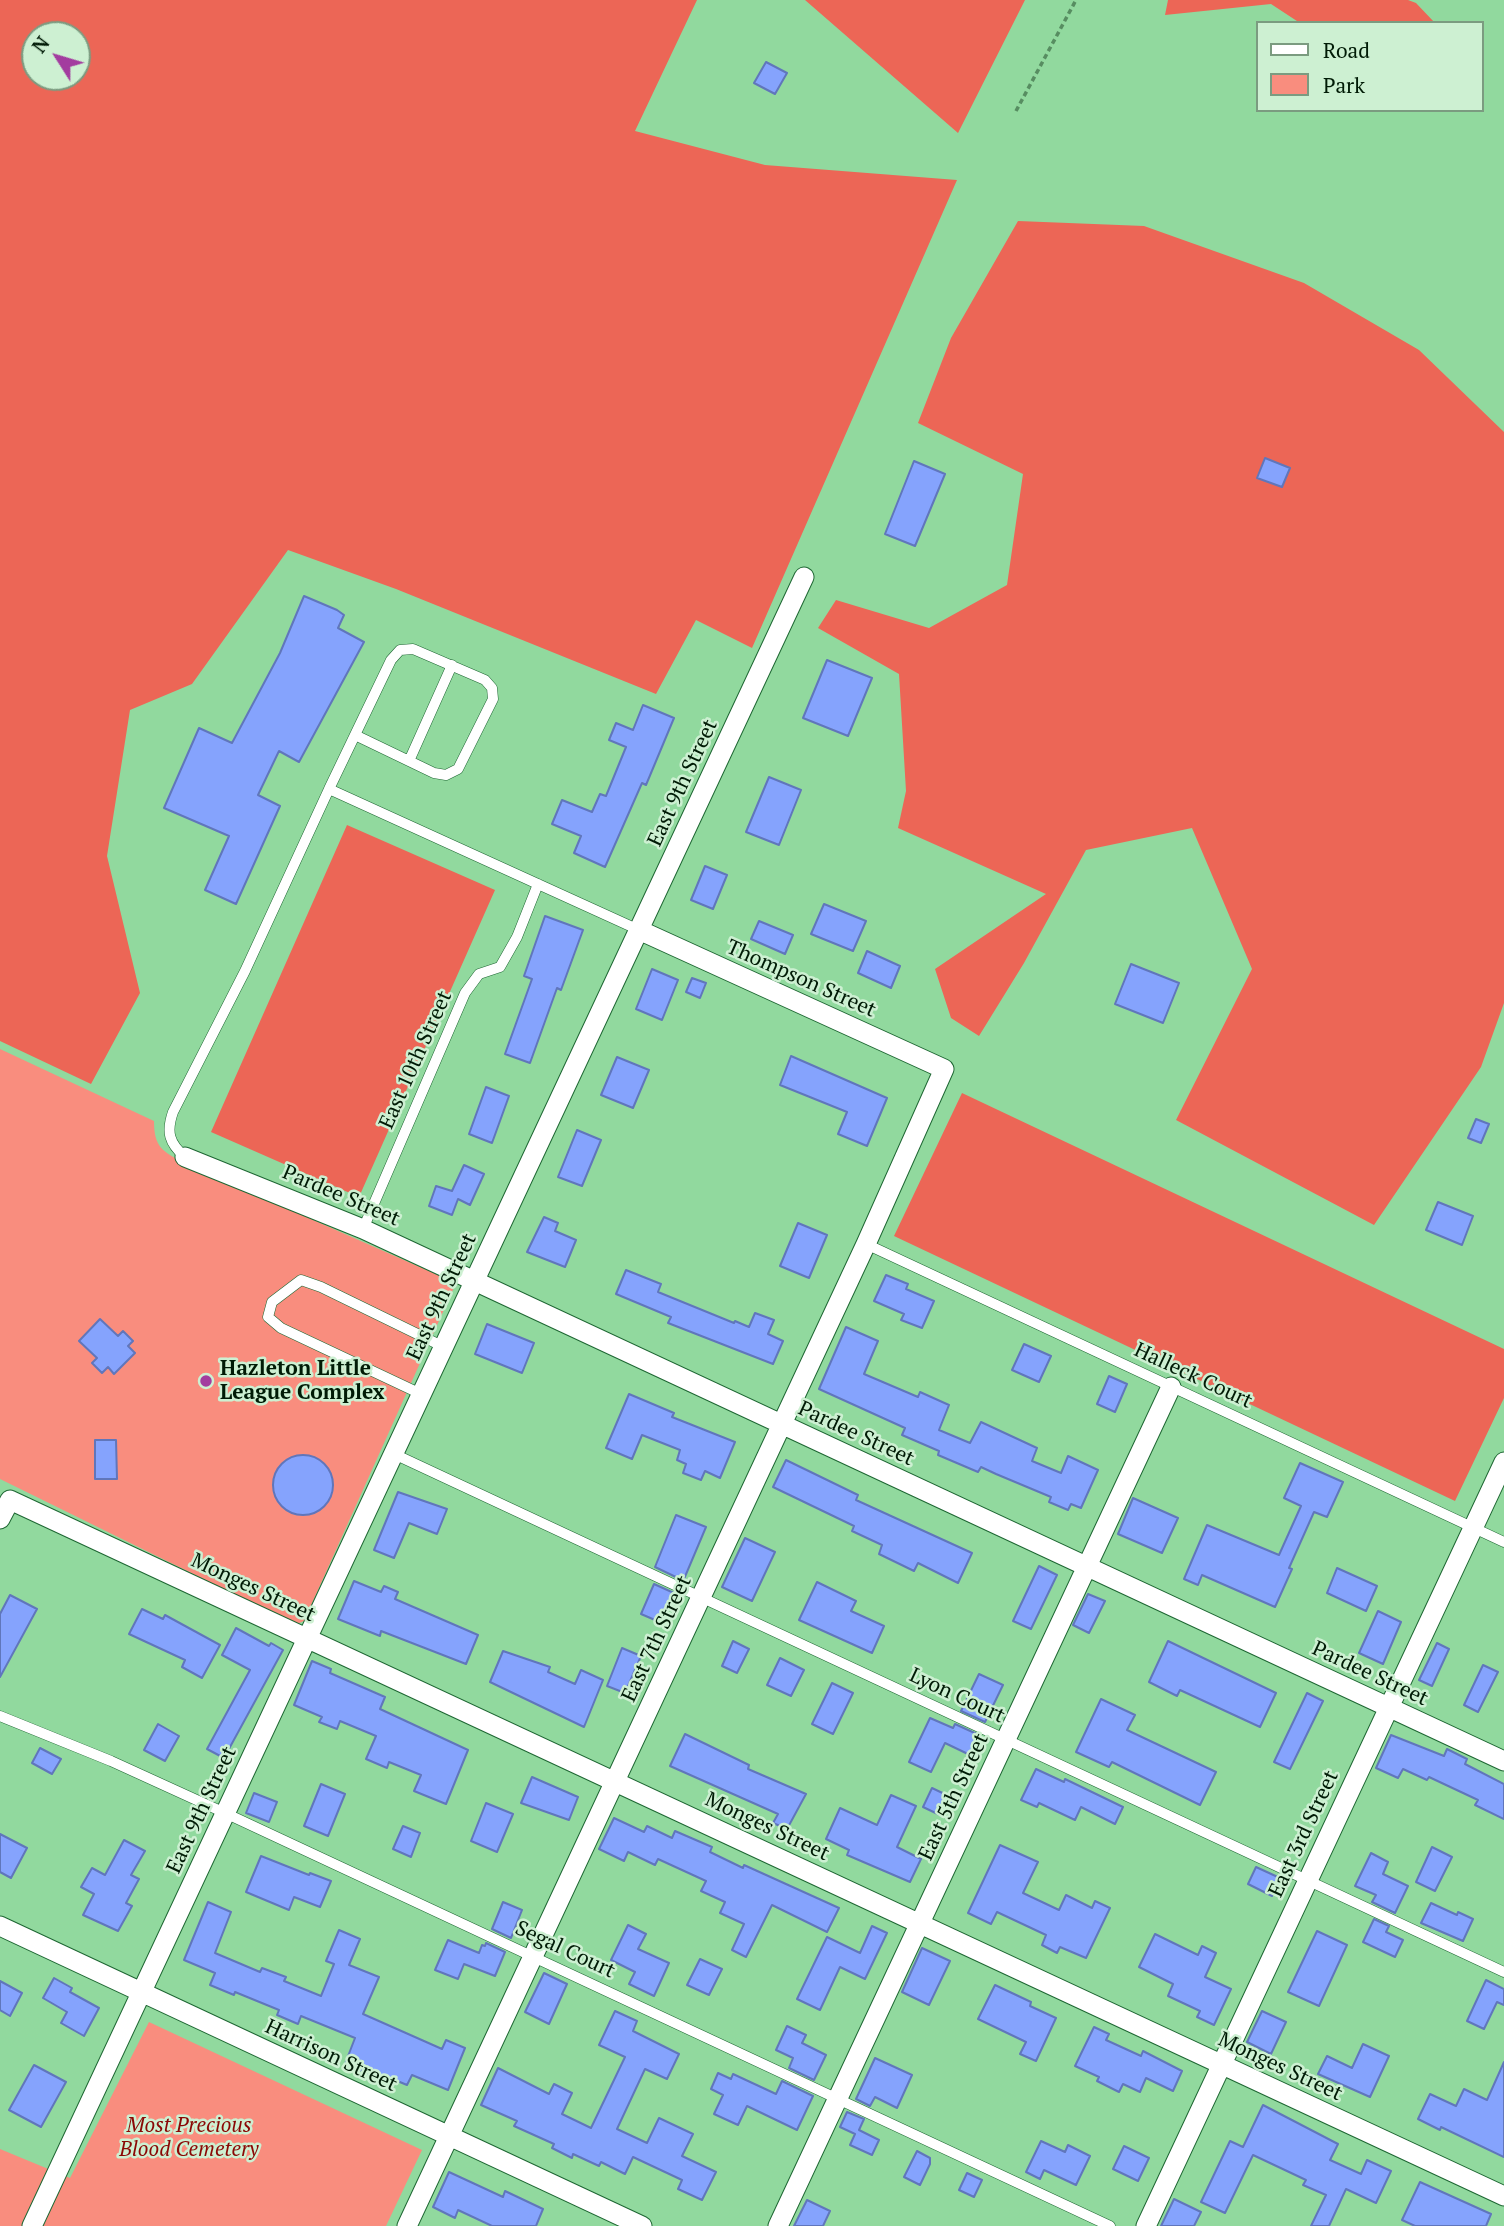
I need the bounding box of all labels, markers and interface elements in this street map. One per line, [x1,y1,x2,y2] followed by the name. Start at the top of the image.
[21,21,91,91] north arrow
[1256,21,1483,112] legend
[26,31,55,58] text: N
[1323,36,1370,64] text: Road
[1323,71,1365,99] text: Park
[643,715,723,851] street label: East 9th Street
[722,935,880,1023] street label: Thompson Street
[374,987,458,1133] street label: East 10th Street
[279,1160,403,1232] street label: Pardee Street
[402,1229,482,1365] street label: East 9th Street
[1130,1338,1256,1414] street label: Halleck Court
[220,1356,385,1406] place label: Hazleton Little League Complex
[198,1373,214,1389] marker: Hazleton Little League Complex
[794,1396,918,1472] street label: Pardee Street
[187,1548,319,1628] street label: Monges Street
[617,1572,697,1706] street label: East 7th Street
[1308,1636,1432,1712] street label: Pardee Street
[905,1663,1009,1729] street label: Lyon Court
[914,1729,994,1865] street label: East 5th Street
[162,1742,242,1878] street label: East 9th Street
[1264,1767,1344,1901] street label: East 3rd Street
[701,1787,833,1867] street label: Monges Street
[511,1916,619,1984] street label: Segal Court
[261,2014,401,2098] street label: Harrison Street
[1214,2027,1346,2107] street label: Monges Street
[119,2113,259,2163] park label: Most Precious Blood Cemetery

